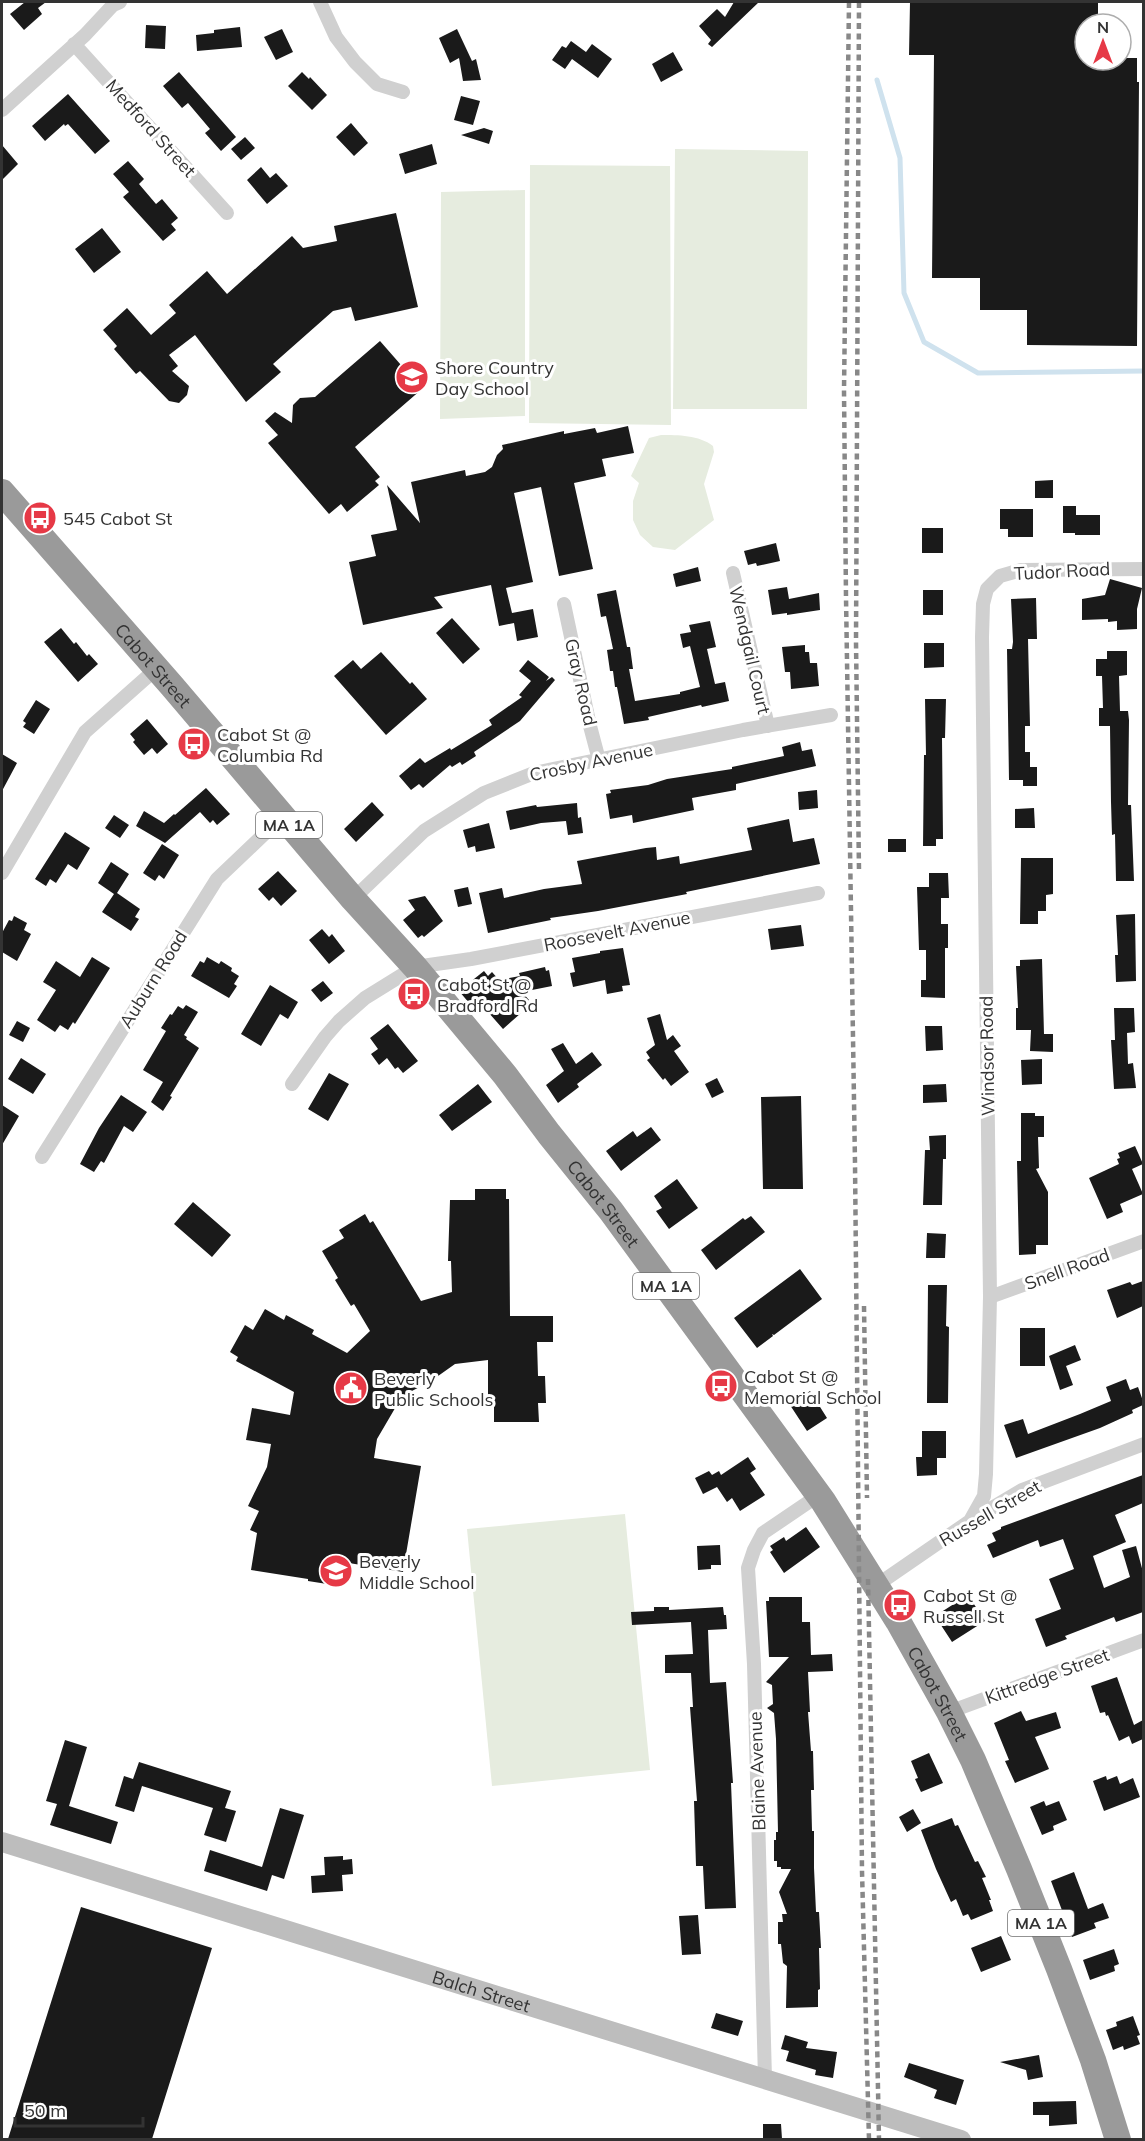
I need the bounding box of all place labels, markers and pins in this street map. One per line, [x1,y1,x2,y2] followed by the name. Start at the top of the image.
[435,356,554,400] place label: Shore Country Day School
[394,359,430,395] school or university icon: Shore Country Day School
[22,500,58,536] bus stop icon: 545 Cabot St
[63,507,172,530] place label: 545 Cabot St
[217,723,323,767] place label: Cabot St @ Columbia Rd
[176,726,212,762] bus stop icon: Cabot St @ Columbia Rd
[437,973,538,1017] place label: Cabot St @ Bradford Rd
[396,976,432,1012] bus stop icon: Cabot St @ Bradford Rd
[744,1365,881,1409] place label: Cabot St @ Memorial School
[374,1367,493,1411] place label: Beverly Public Schools
[703,1368,739,1404] bus stop icon: Cabot St @ Memorial School
[333,1370,369,1406] public building icon: Beverly Public Schools
[359,1550,475,1594] place label: Beverly Middle School
[318,1553,354,1589] school or university icon: Beverly Middle School
[923,1584,1017,1628] place label: Cabot St @ Russell St
[882,1587,918,1623] bus stop icon: Cabot St @ Russell St

